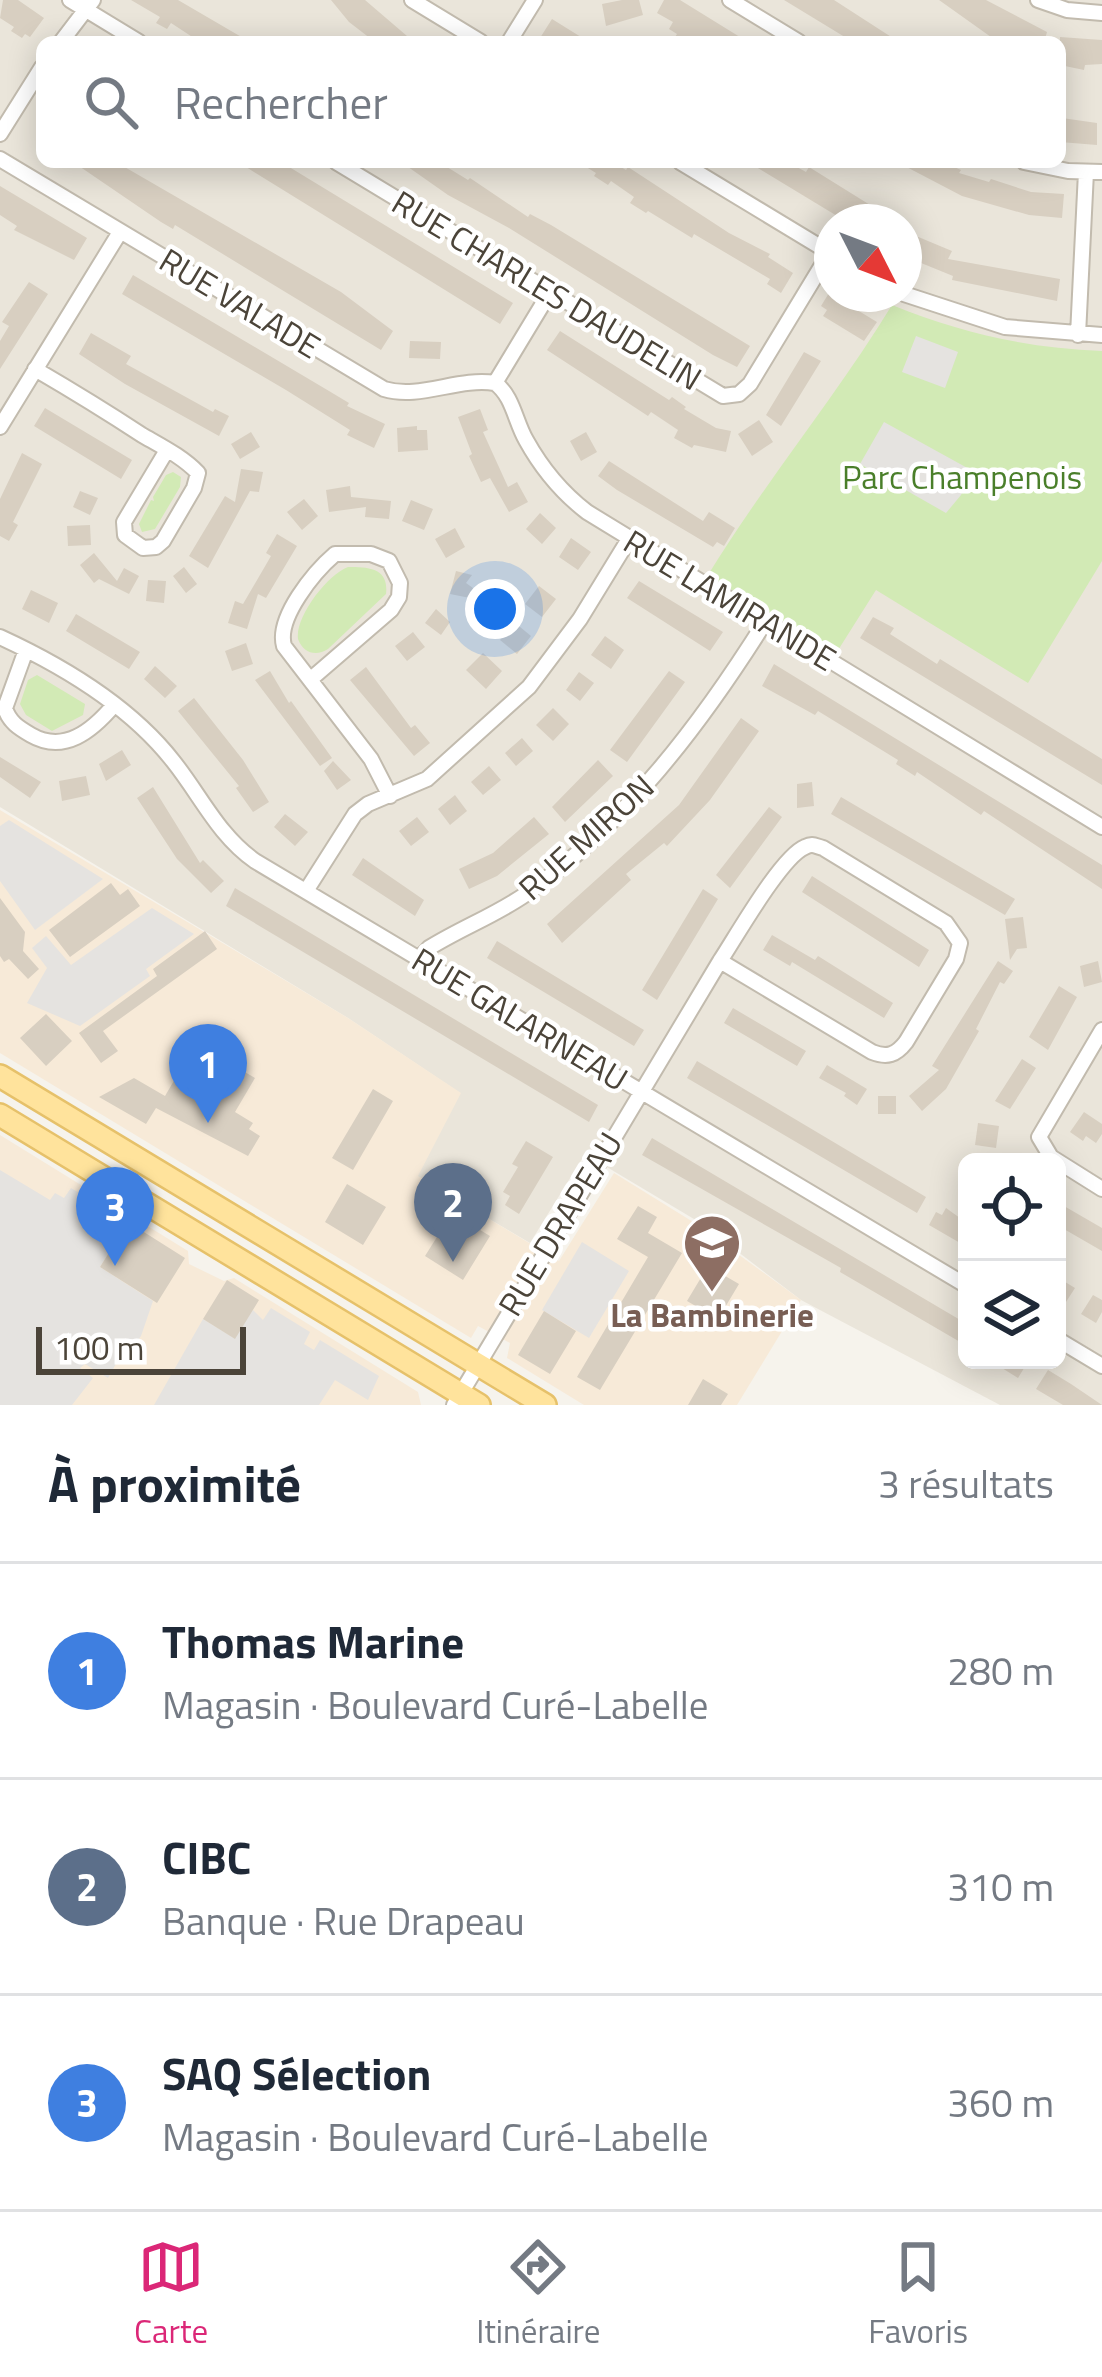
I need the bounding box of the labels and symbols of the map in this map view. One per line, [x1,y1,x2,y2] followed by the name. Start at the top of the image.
[383,177,711,403] street label: RUE CHARLES DAUDELIN
[814,204,922,312] north arrow
[150,235,330,371] street label: RUE VALADE
[842,452,1082,502] park label: Parc Champenois
[614,517,846,683] street label: RUE LAMIRANDE
[465,579,525,639] your location
[507,762,665,912] street label: RUE MIRON
[402,935,638,1103] street label: RUE GALARNEAU
[169,1024,247,1123] pin: 1
[485,1123,635,1325] street label: RUE DRAPEAU
[414,1163,492,1262] pin: 2
[76,1167,154,1266] pin: 3
[681,1212,743,1294] school or university icon: La Bambinerie
[610,1290,814,1340] place label: La Bambinerie
[36,1321,246,1374] scale bar

